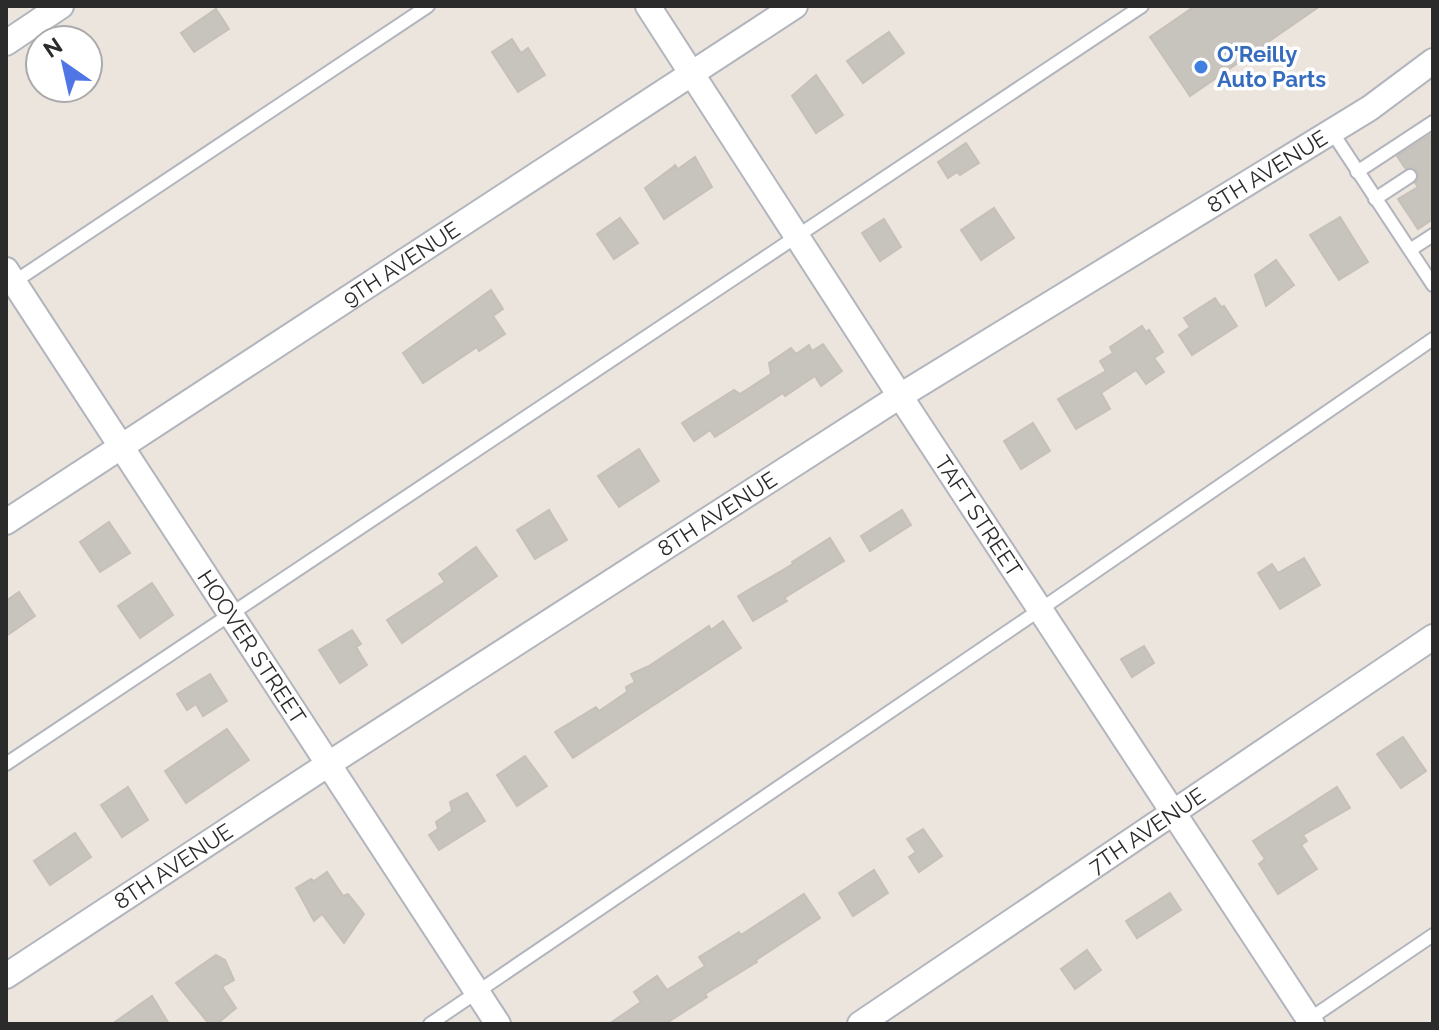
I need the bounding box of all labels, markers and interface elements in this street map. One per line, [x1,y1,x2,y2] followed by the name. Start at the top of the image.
[24,24,104,104] north arrow
[39,32,67,63] text: N
[1217,41,1326,92] place label: O'Reilly Auto Parts
[1192,58,1210,76] marker: O'Reilly Auto Parts
[1202,124,1332,218] street label: 8TH AVENUE
[337,216,465,311] street label: 9TH AVENUE
[930,451,1028,582] street label: TAFT STREET
[653,466,781,562] street label: 8TH AVENUE
[192,565,312,729] street label: HOOVER STREET
[1083,782,1210,879] street label: 7TH AVENUE
[109,818,237,915] street label: 8TH AVENUE

